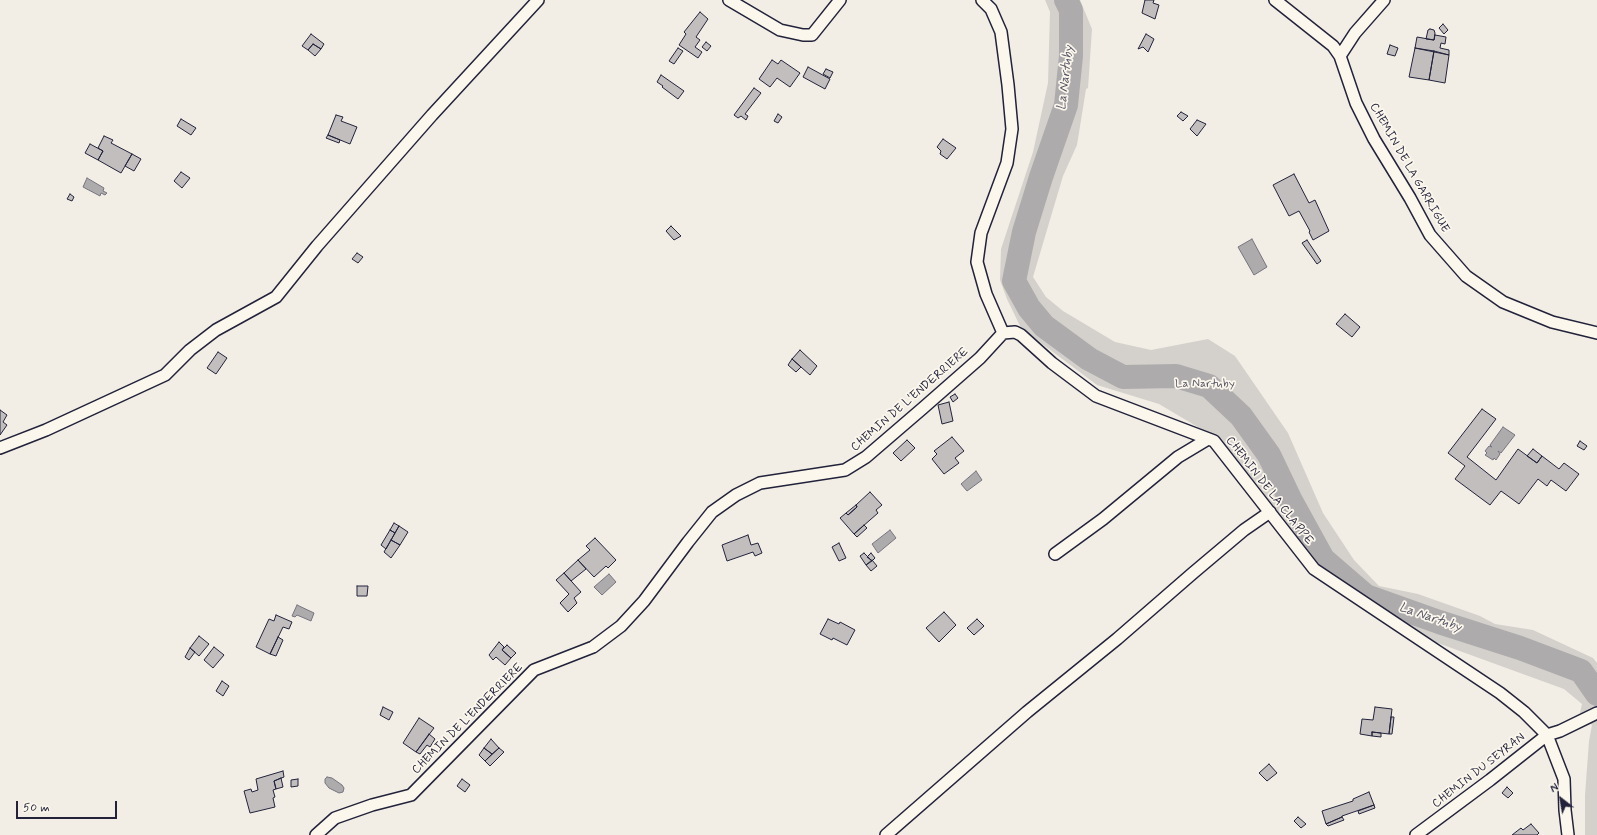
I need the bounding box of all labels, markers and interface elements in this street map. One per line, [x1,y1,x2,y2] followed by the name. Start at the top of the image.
[1054,45,1078,111] water label: La Nartuby
[1366,101,1452,235] street label: CHEMIN DE LA GARRIGUE
[848,345,972,455] street label: CHEMIN DE L'ENDERRIERE
[1175,377,1235,391] park label: La Nartuby
[1222,434,1316,548] street label: CHEMIN DE LA CLAPPE
[1397,600,1463,636] water label: La Nartuby
[409,660,527,778] street label: CHEMIN DE L'ENDERRIERE
[1430,730,1528,812] street label: CHEMIN DU SEYRAN
[1541,779,1581,819] north arrow
[1548,781,1562,797] text: N
[18,793,119,819] scale bar
[23,800,50,816] text: 50 m

